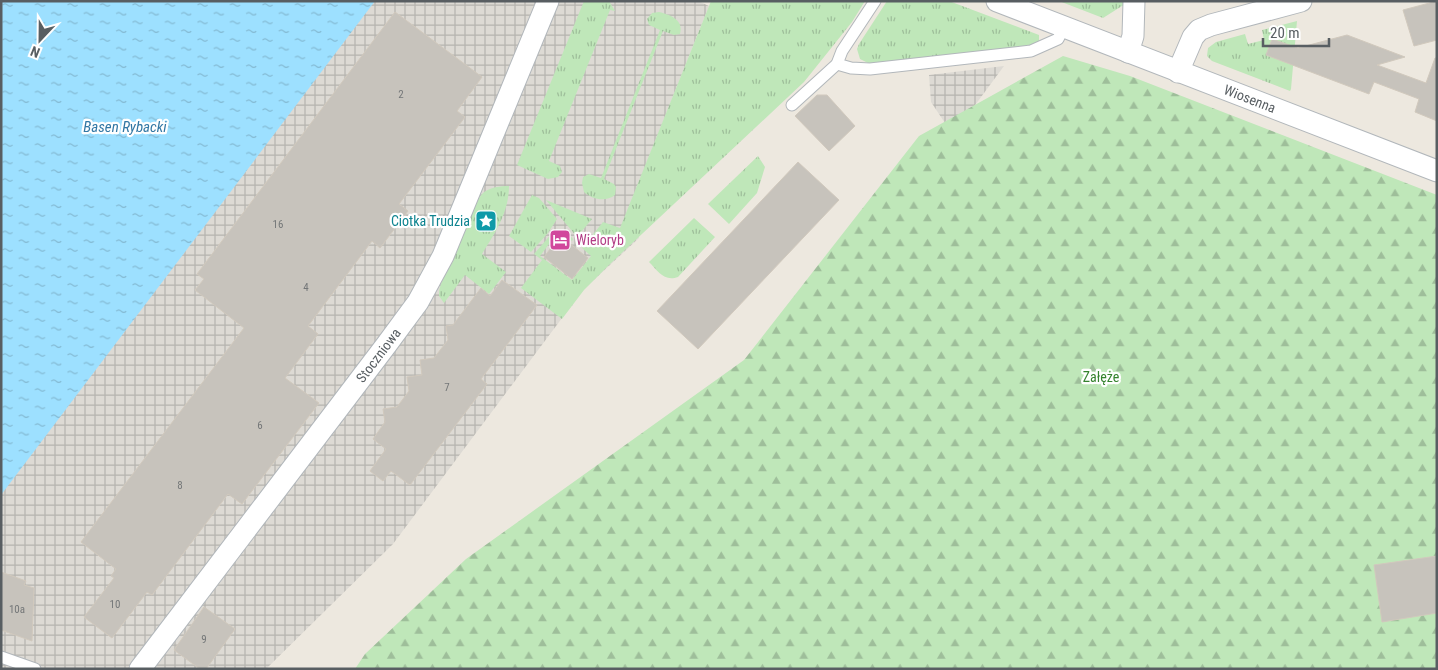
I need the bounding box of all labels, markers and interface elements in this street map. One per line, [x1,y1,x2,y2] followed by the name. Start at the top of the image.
[15,15,65,65] north arrow
[1263,15,1329,47] scale bar
[1270,24,1300,42] text: 20 m
[28,43,42,61] text: N
[1222,81,1278,116] street label: Wiosenna
[398,88,404,101] house number: 2
[83,118,167,136] water label: Basen Rybacki
[474,209,498,233] place icon: Ciotka Trudzia
[391,213,470,229] place label: Ciotka Trudzia
[273,218,283,231] house number: 16
[548,228,572,252] hotel icon: Wieloryb
[576,232,624,248] place label: Wieloryb
[303,281,309,294] house number: 4
[353,325,404,386] street label: Stoczniowa
[1083,369,1120,385] park label: Załęże
[444,381,450,394] house number: 7
[257,419,263,432] house number: 6
[177,479,183,492] house number: 8
[110,598,120,611] house number: 10
[9,603,25,616] house number: 10a
[201,633,207,646] house number: 9

